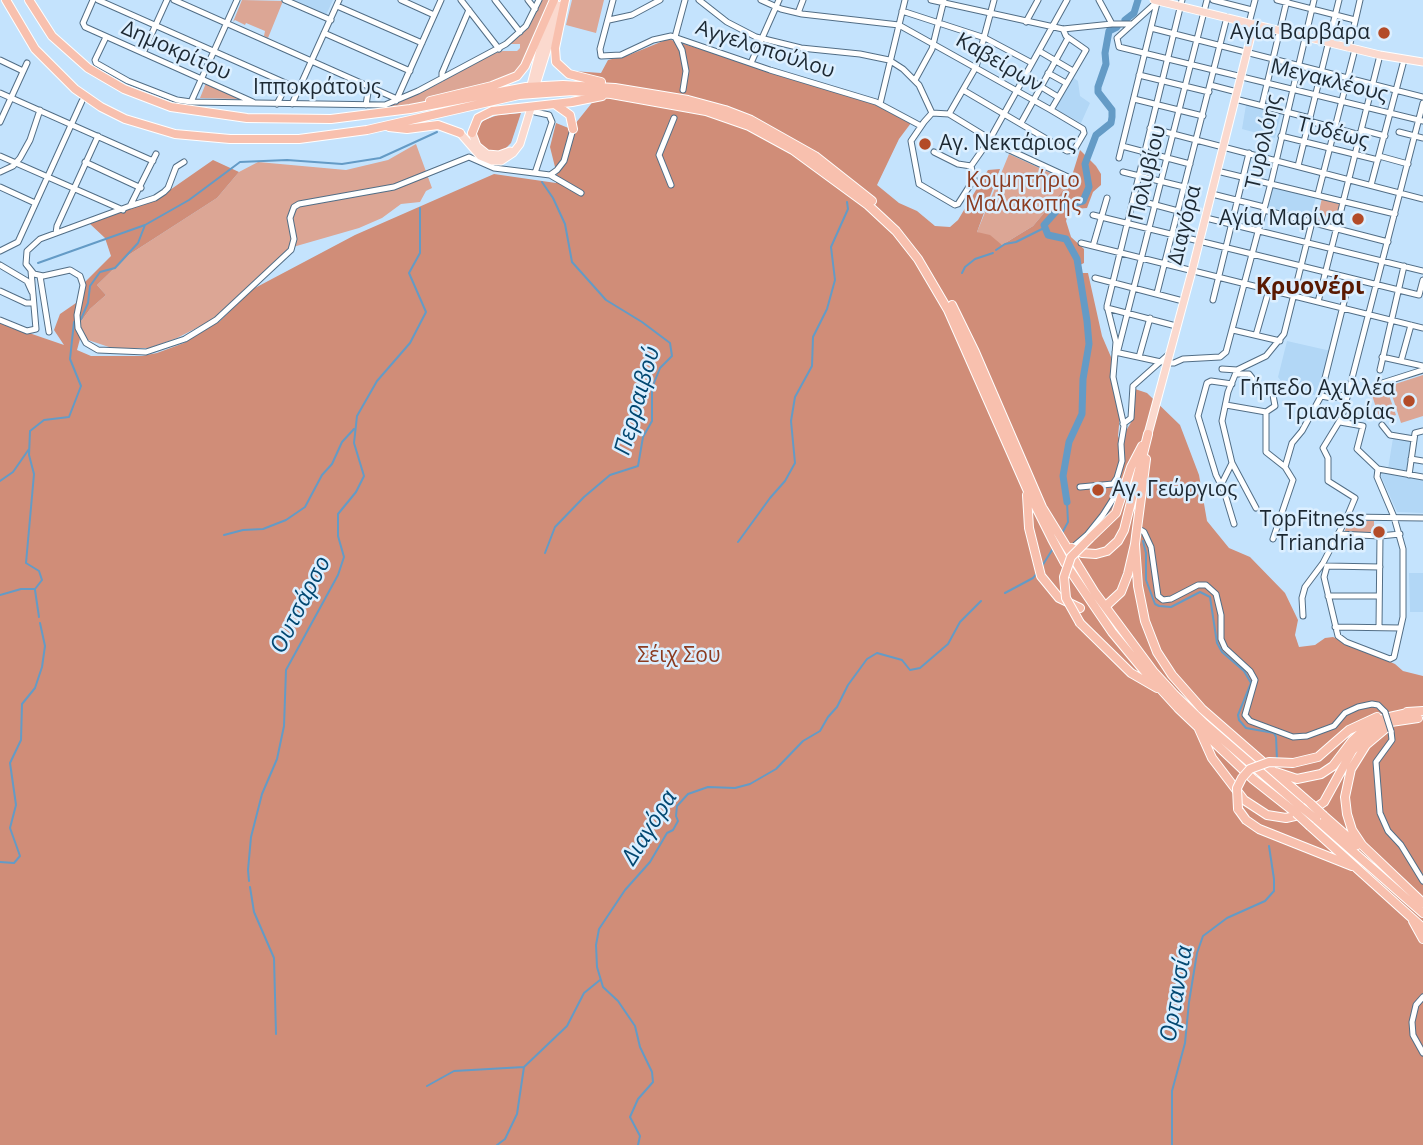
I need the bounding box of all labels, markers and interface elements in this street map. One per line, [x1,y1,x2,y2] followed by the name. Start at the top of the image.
[118,16,234,86] street label: Δημοκρίτου
[692,16,838,84] street label: Αγγελοπούλου
[1230,20,1370,46] place label: Αγία Βαρβάρα
[1376,25,1392,41] marker: Αγία Βαρβάρα
[951,28,1047,98] street label: Καβείρων
[1268,54,1390,108] street label: Μεγακλέους
[253,75,381,101] street label: Ιπποκράτους
[1241,92,1287,192] street label: Τυρολόης
[1294,112,1372,154] street label: Τυδέως
[1124,123,1172,223] street label: Πολυβίου
[939,131,1076,157] place label: Αγ. Νεκτάριος
[917,136,933,152] marker: Αγ. Νεκτάριος
[965,168,1081,218] park label: Κοιμητήριο Μαλακοπής
[1163,183,1207,267] street label: Διαγόρα
[1219,206,1344,232] place label: Αγία Μαρίνα
[1350,211,1366,227] marker: Αγία Μαρίνα
[1256,273,1364,301] district label: Κρυονέρι
[609,343,667,459] water label: Περραιβού
[1240,376,1395,426] place label: Γήπεδο Αχιλλέα Τριανδρίας
[1401,393,1417,409] marker: Γήπεδο Αχιλλέα Τριανδρίας
[1112,477,1237,503] place label: Αγ. Γεώργιος
[1090,482,1106,498] marker: Αγ. Γεώργιος
[1260,507,1365,557] place label: TopFitness Triandria
[1371,524,1387,540] marker: TopFitness Triandria
[265,552,337,658] water label: Ουτσάρσο
[637,643,721,669] park label: Σέιχ Σου
[616,786,684,870] water label: Διαγόρα
[1155,944,1199,1044] water label: Ορτανσία

